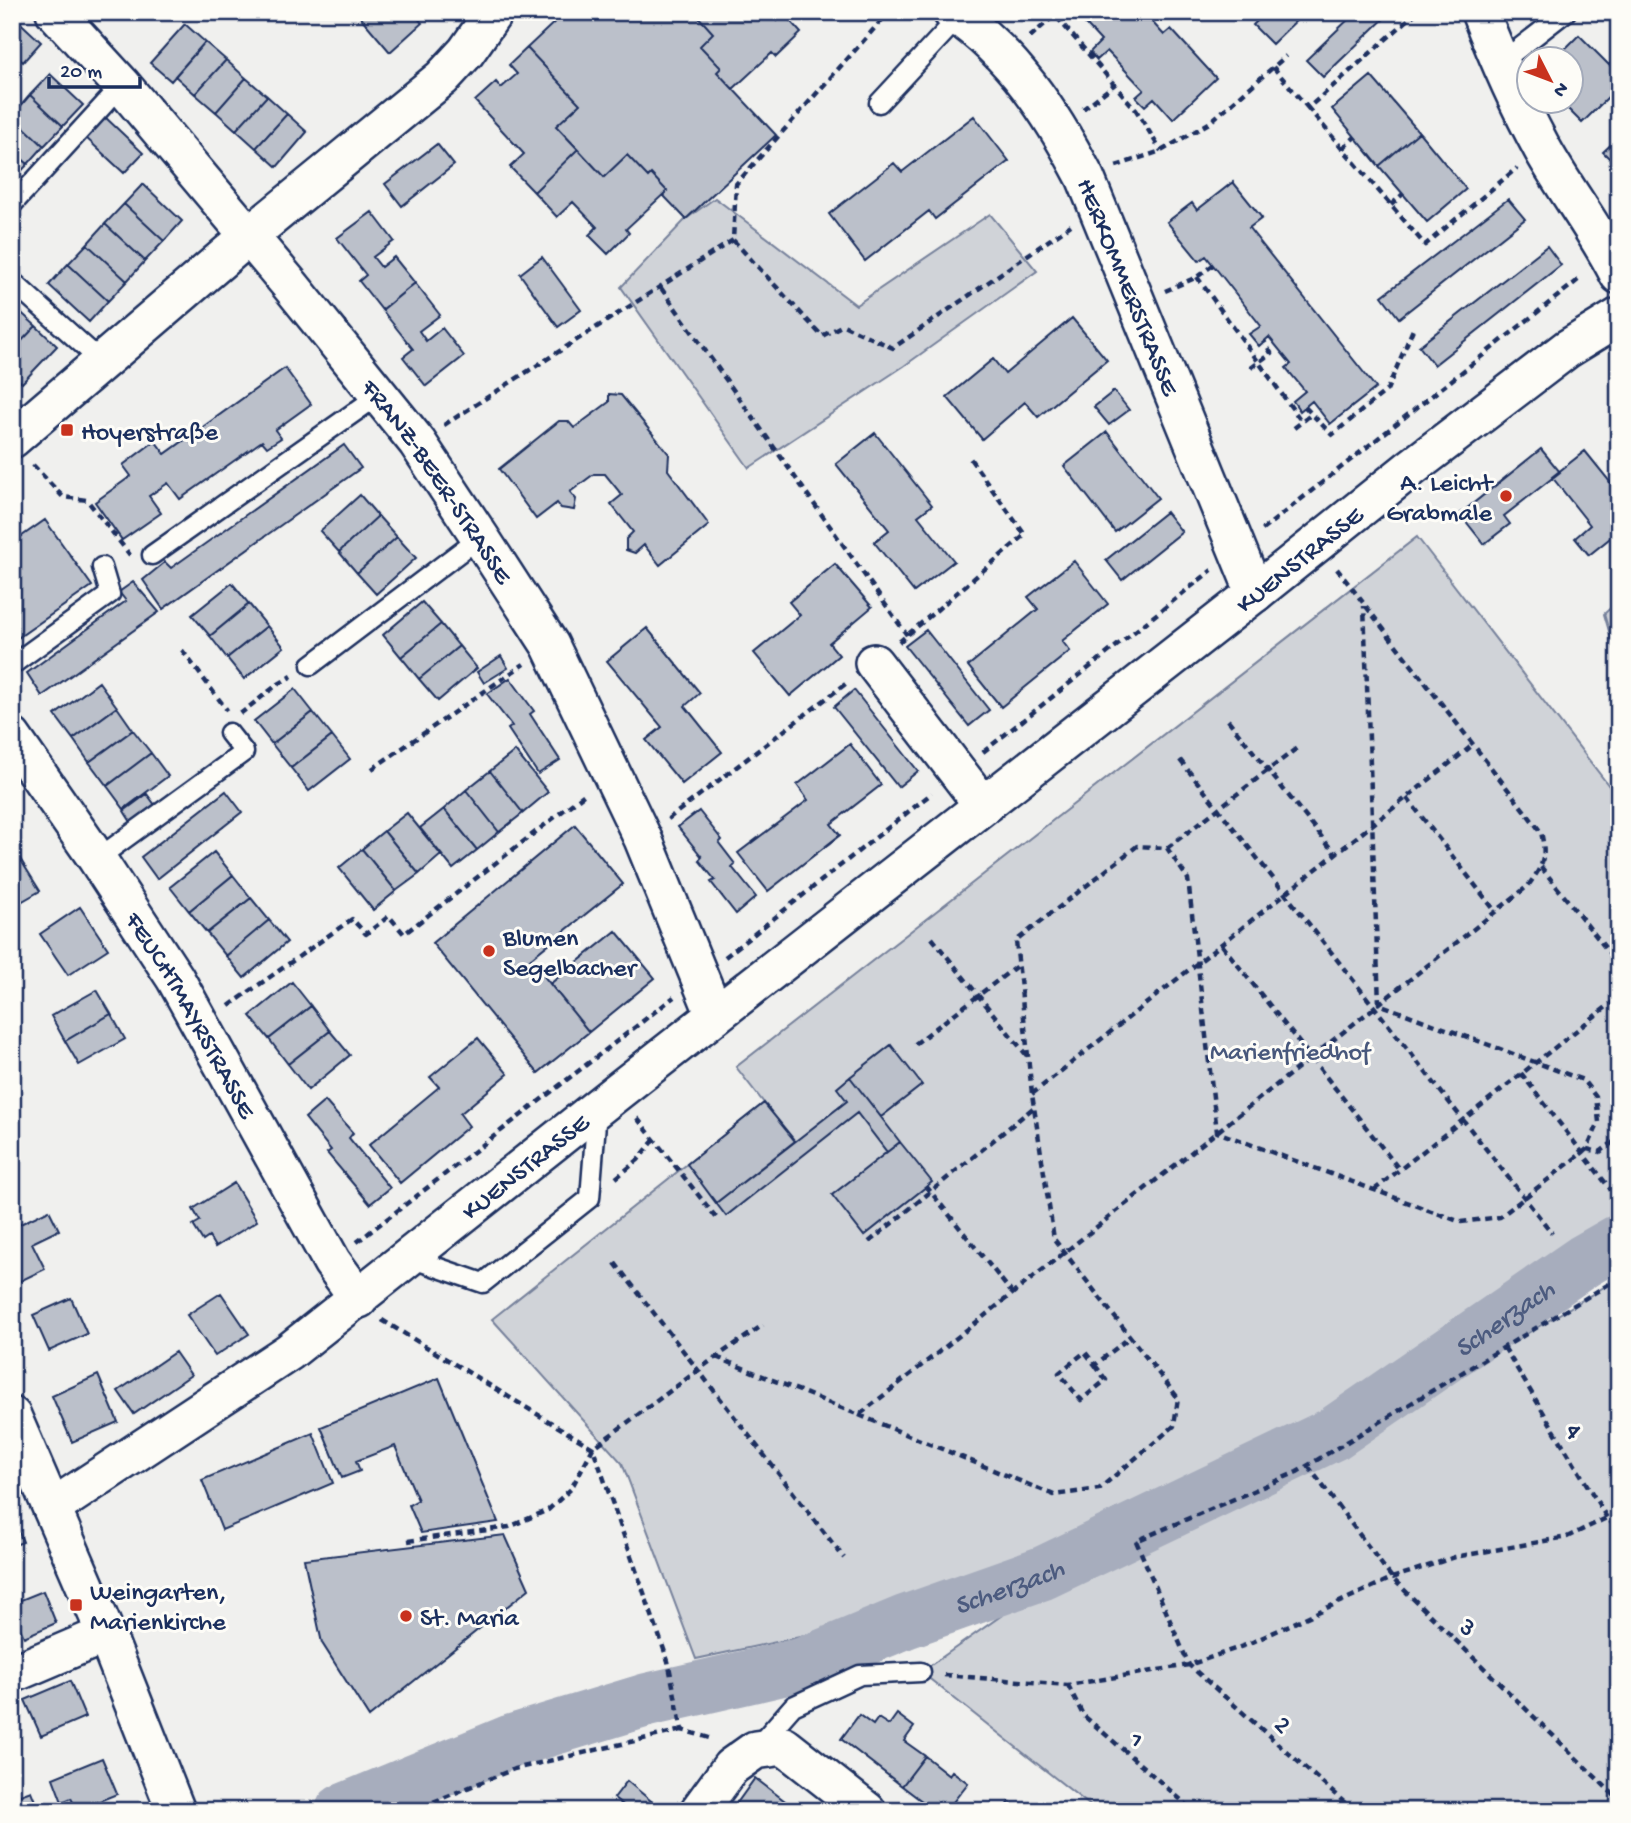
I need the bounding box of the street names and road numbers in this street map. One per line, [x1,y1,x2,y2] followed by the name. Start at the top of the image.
[1067,175,1184,402] street label: HERKOMMERSTRASSE
[352,374,518,592] street label: FRANZ-BEER-STRASSE
[1232,501,1372,622] street label: KUENSTRASSE
[116,907,261,1126] street label: FEUCHTMAYRSTRASSE
[457,1109,598,1229] street label: KUENSTRASSE
[1556,1419,1589,1446] street label: 4
[1450,1613,1481,1645] street label: 3
[1266,1711,1296,1742] street label: 2
[1120,1726,1149,1757] street label: 1

